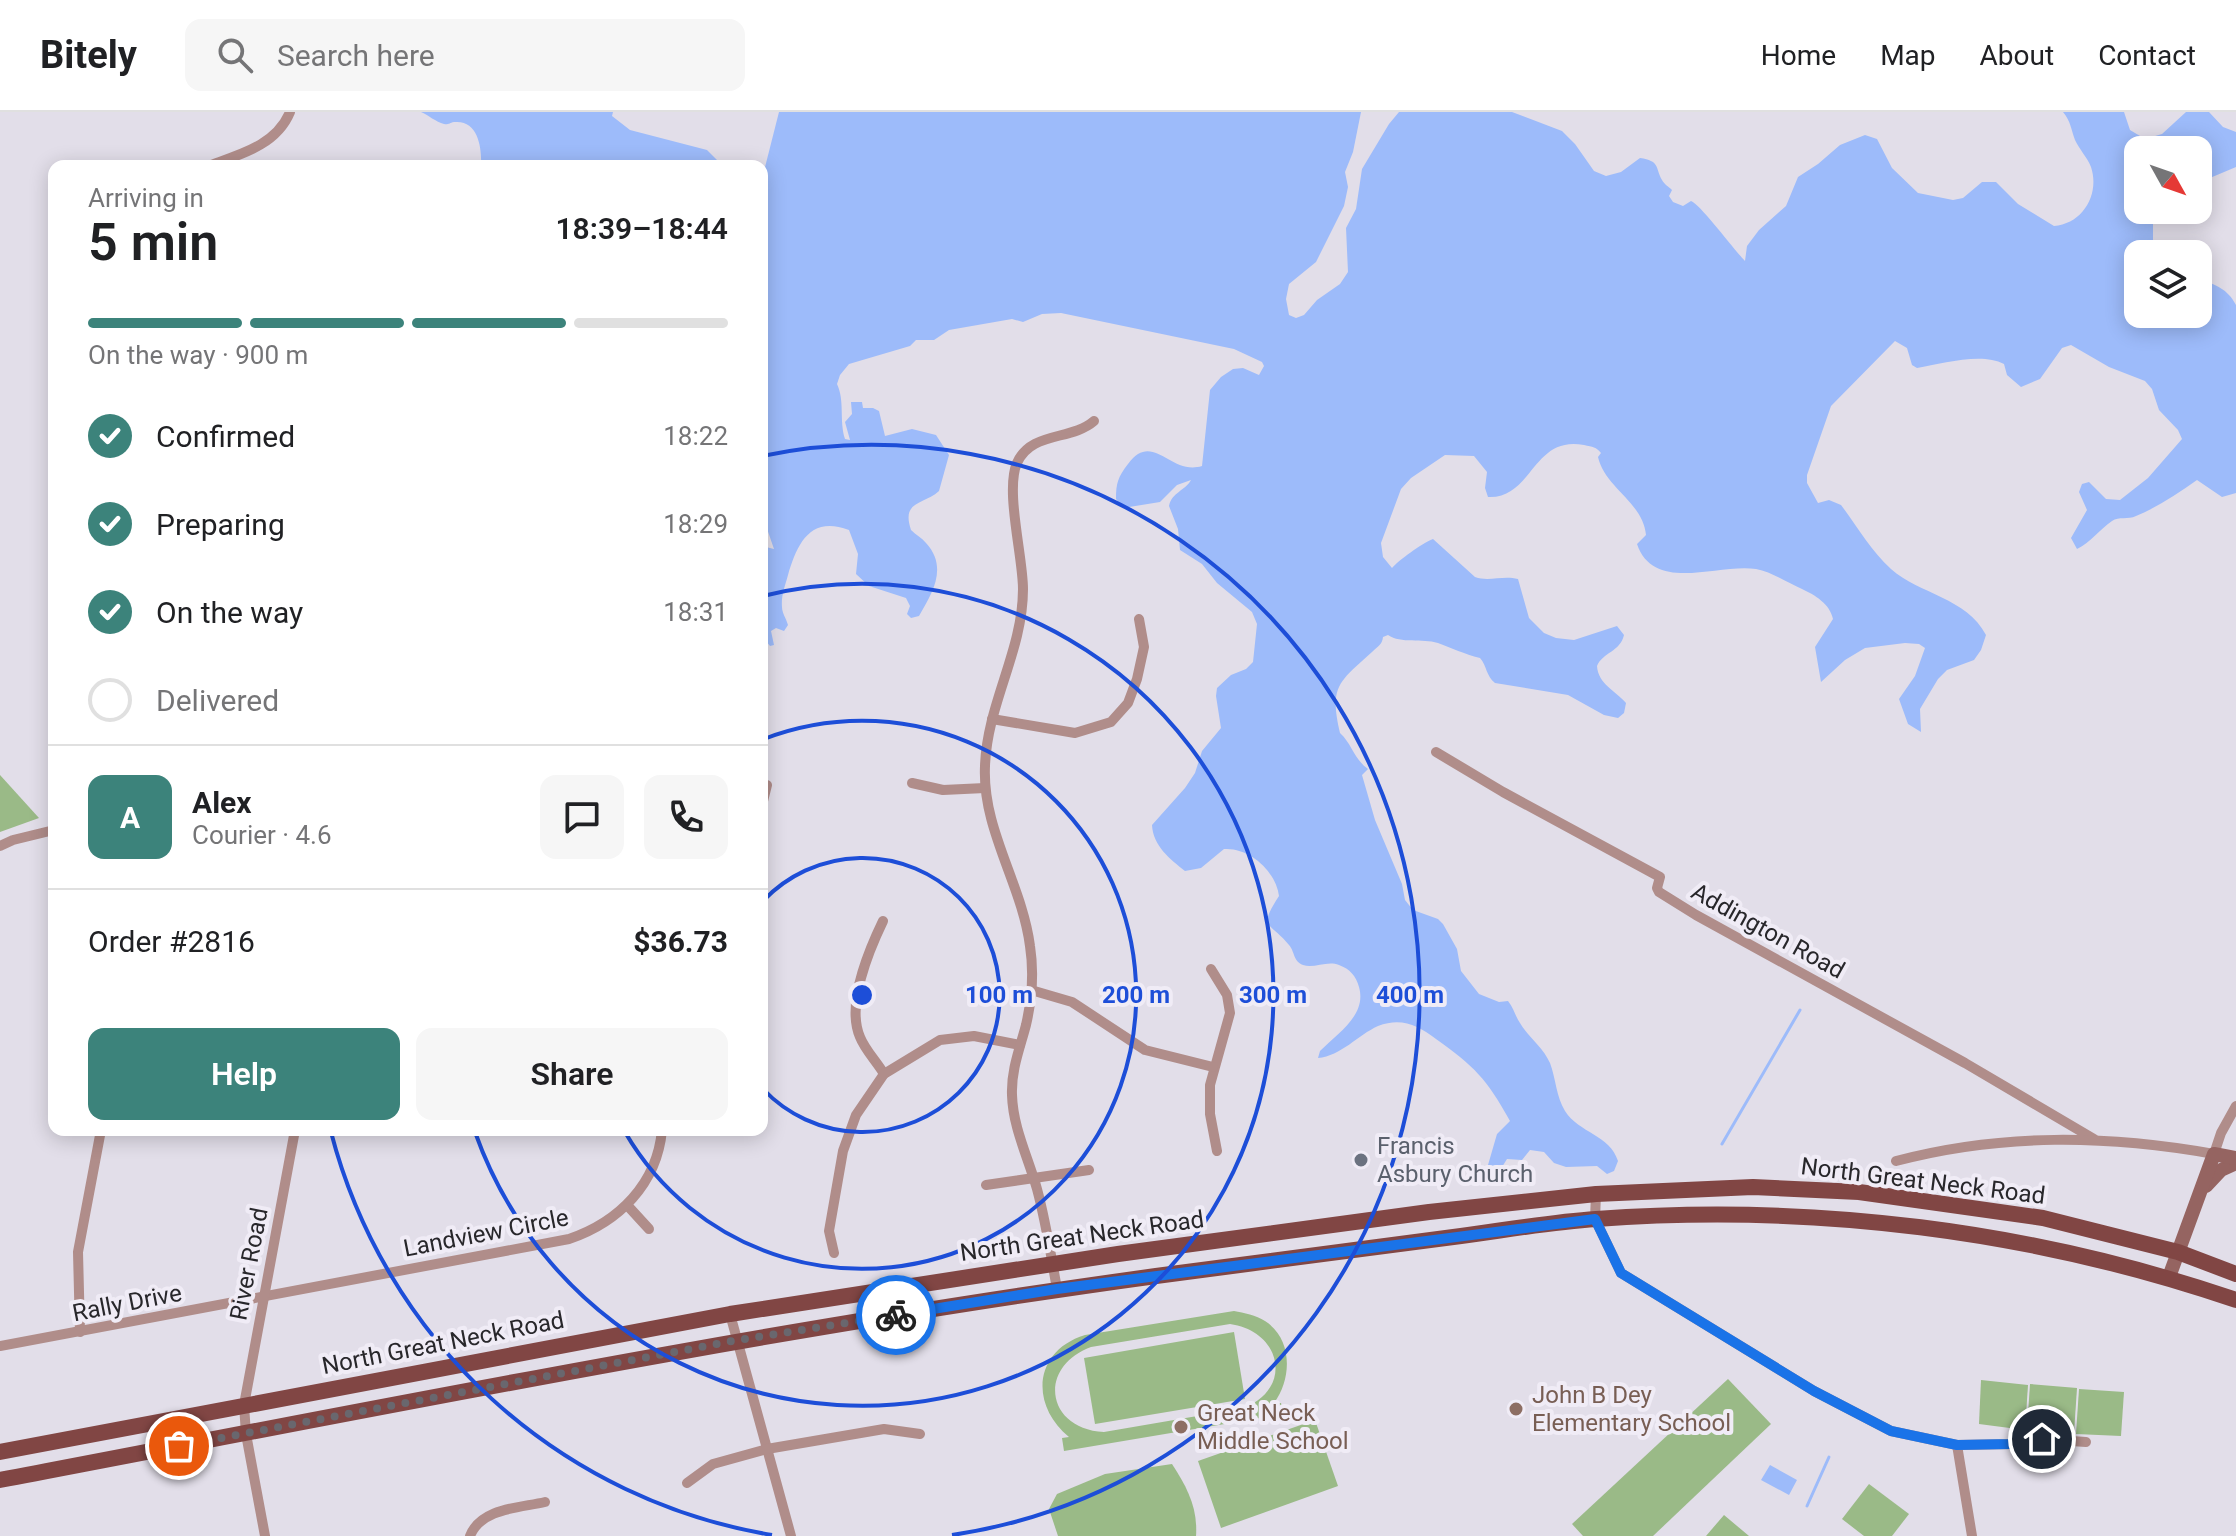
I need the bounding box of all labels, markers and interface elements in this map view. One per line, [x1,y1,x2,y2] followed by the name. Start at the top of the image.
[185,19,745,91] search box
[40,33,137,77] text: Bitely
[213,33,257,77] icon: search
[277,38,435,73] text: Search here
[1761,39,1836,72] text: Home
[1880,39,1936,72] text: Map
[1980,39,2054,72] text: About
[2098,39,2196,72] text: Contact
[2124,136,2212,224] north arrow
[2124,136,2212,328] map controls
[88,183,204,213] text: Arriving in
[555,211,728,246] text: 18:39–18:44
[88,212,218,273] text: 5 min
[2124,240,2212,328] button: layers
[88,340,308,370] text: On the way · 900 m
[88,414,132,458] icon: check
[156,419,295,454] text: Confirmed
[663,421,728,451] text: 18:22
[88,502,132,546] icon: check
[156,507,285,542] text: Preparing
[663,509,728,539] text: 18:29
[88,590,132,634] icon: check
[156,595,303,630] text: On the way
[663,597,728,627] text: 18:31
[156,683,279,718] text: Delivered
[540,775,624,859] button: chat
[644,775,728,859] button: phone
[192,785,252,820] text: Alex
[120,800,140,835] text: A
[192,820,332,850] text: Courier · 4.6
[1686,877,1850,985] street label: Addington Road
[88,924,255,959] text: Order #2816
[633,924,728,959] text: $36.73
[848,981,876,1009] centre of rings
[965,981,1033,1009] text: 100 m
[1102,981,1170,1009] text: 200 m
[1239,981,1307,1009] text: 300 m
[1376,981,1444,1009] text: 400 m
[88,1028,400,1120] button: Help
[416,1028,728,1120] button: Share
[1377,1132,1533,1188] place label: Francis Asbury Church
[1352,1151,1370,1169] marker: Francis Asbury Church
[1799,1152,2047,1210] street label: North Great Neck Road
[401,1203,571,1263] street label: Landview Circle
[224,1205,274,1323] street label: River Road
[958,1205,1206,1267] street label: North Great Neck Road
[856,1275,936,1355] courier
[70,1279,184,1327] street label: Rally Drive
[874,1293,918,1337] icon: bike
[320,1306,566,1380] street label: North Great Neck Road
[1532,1381,1731,1437] place label: John B Dey Elementary School
[1197,1399,1349,1455] place label: Great Neck Middle School
[1507,1400,1525,1418] marker: John B Dey Elementary School
[2008,1405,2076,1473] pin
[145,1412,213,1480] pin
[2020,1417,2064,1461] icon: home
[1172,1418,1190,1436] marker: Great Neck Middle School
[157,1424,201,1468] icon: bag

